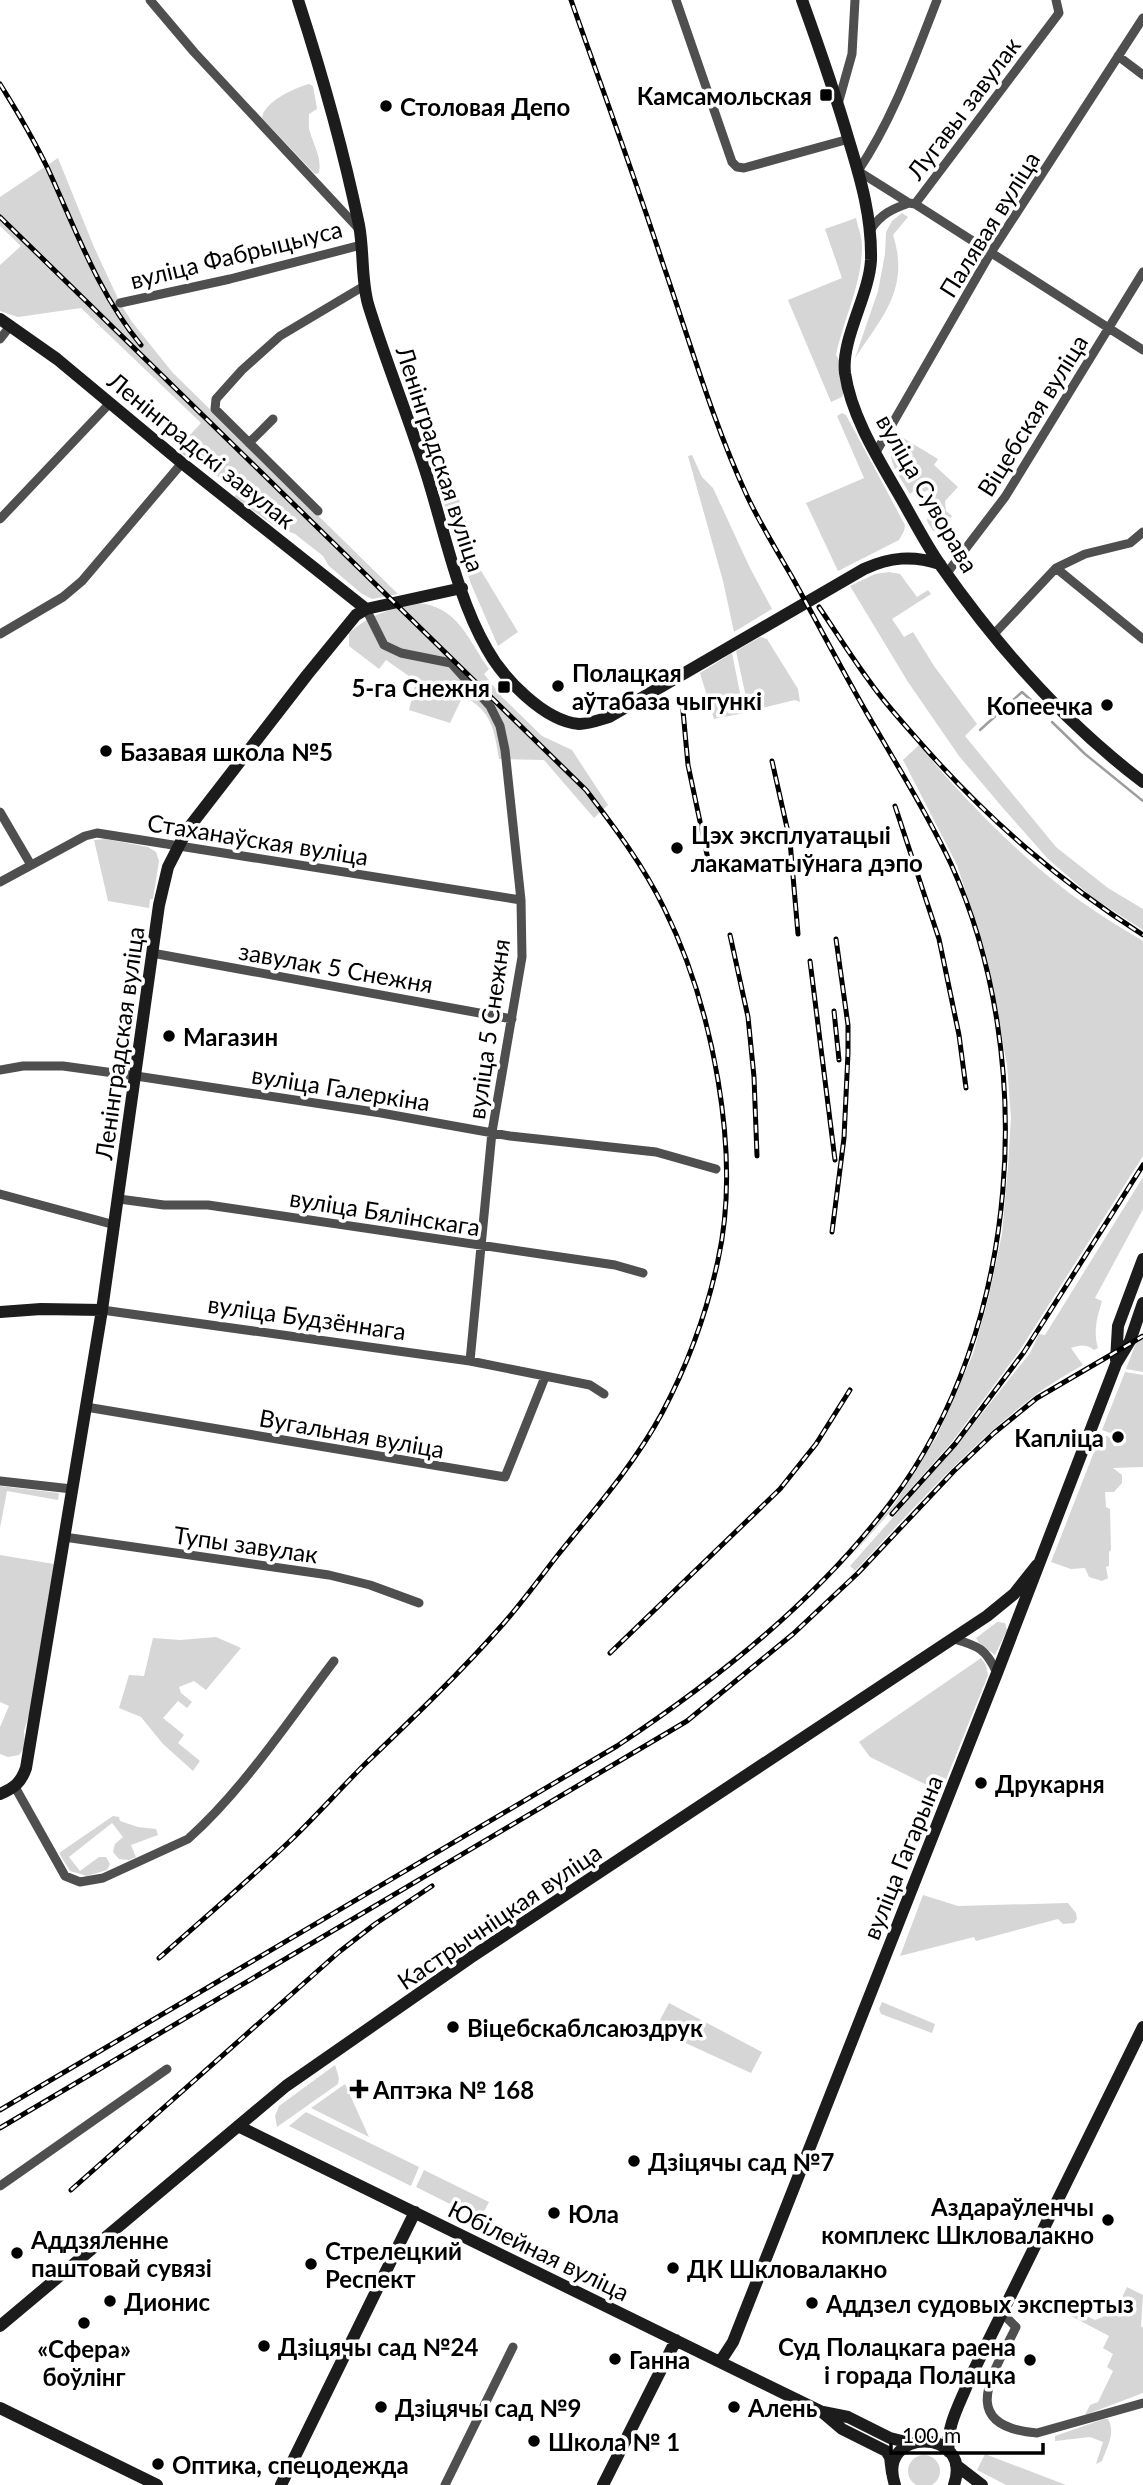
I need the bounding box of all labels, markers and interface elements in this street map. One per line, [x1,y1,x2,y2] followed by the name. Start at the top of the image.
[899,31,1026,186] street label: Лугавы завулак
[637,81,812,110] place label: Камсамольская
[818,87,834,103] marker: Камсамольская
[400,92,570,121] place label: Столовая Депо
[378,98,394,114] marker: Столовая Депо
[933,146,1045,302] street label: Палявая вуліца
[127,214,345,294] street label: вуліца Фабрыцыуса
[971,329,1093,501] street label: Віцебская вуліца
[391,342,491,575] street label: Ленінградская вуліца
[102,365,302,535] street label: Ленінградскі завулак
[871,409,985,577] street label: вуліца Суворава
[572,658,762,715] place label: Полацкая аўтабаза чыгункі
[351,673,490,702] place label: 5-га Снежня
[550,678,566,694] marker: Полацкая аўтабаза чыгункі
[496,679,512,695] marker: 5-га Снежня
[986,691,1093,720] place label: Копеечка
[1099,697,1115,713] marker: Копеечка
[120,737,333,766] place label: Базавая школа №5
[98,743,114,759] marker: Базавая школа №5
[145,807,371,871] street label: Стаханаўская вуліца
[691,820,923,877] place label: Цэх эксплуатацыі лакаматыўнага дэпо
[669,840,685,856] marker: Цэх эксплуатацыі лакаматыўнага дэпо
[88,924,150,1163] street label: Ленінградская вуліца
[237,936,435,998] street label: завулак 5 Снежня
[461,937,515,1121] street label: вуліца 5 Снежня
[183,1022,278,1051] place label: Магазин
[161,1028,177,1044] marker: Магазин
[250,1060,432,1116] street label: вуліца Галеркіна
[288,1183,482,1241] street label: вуліца Бялінскага
[206,1289,408,1345] street label: вуліца Будзённага
[257,1402,447,1464] street label: Вугальная вуліца
[1014,1423,1104,1452] place label: Капліца
[1110,1429,1126,1445] marker: Капліца
[172,1520,321,1569] street label: Тупы завулак
[995,1769,1105,1798] place label: Друкарня
[856,1771,948,1943] street label: вуліца Гагарына
[973,1775,989,1791] marker: Друкарня
[392,1837,606,1995] street label: Кастрычніцкая вуліца
[467,2013,703,2042] place label: Віцебскаблсаюздрук
[445,2019,461,2035] marker: Віцебскаблсаюздрук
[372,2075,534,2104] place label: Аптэка № 168
[351,2081,367,2097] marker: Аптэка № 168
[648,2147,835,2176] place label: Дзіцячы сад №7
[626,2153,642,2169] marker: Дзіцячы сад №7
[821,2192,1094,2249] place label: Аздараўленчы комплекс Шкловалакно
[444,2194,634,2306] street label: Юбілейная вуліца
[568,2199,619,2228] place label: Юла
[546,2205,562,2221] marker: Юла
[1100,2212,1116,2228] marker: Аздараўленчы комплекс Шкловалакно
[30,2225,212,2282] place label: Аддзяленне паштовай сувязі
[325,2236,462,2293] place label: Стрелецкий Респект
[9,2245,25,2261] marker: Аддзяленне паштовай сувязі
[687,2254,887,2283] place label: ДК Шкловалакно
[303,2256,319,2272] marker: Стрелецкий Респект
[665,2260,681,2276] marker: ДК Шкловалакно
[124,2287,211,2316] place label: Дионис
[825,2289,1134,2318] place label: Аддзел судовых экспертыз
[102,2293,118,2309] marker: Дионис
[804,2295,820,2311] marker: Аддзел судовых экспертыз
[76,2315,92,2331] marker: «Сфера» боўлінг
[278,2332,479,2361] place label: Дзіцячы сад №24
[778,2332,1016,2389] place label: Суд Полацкага раена і горада Полацка
[37,2334,131,2391] place label: «Сфера» боўлінг
[256,2338,272,2354] marker: Дзіцячы сад №24
[629,2345,690,2374] place label: Ганна
[607,2351,623,2367] marker: Ганна
[1022,2352,1038,2368] marker: Суд Полацкага раена і горада Полацка
[395,2393,582,2422] place label: Дзіцячы сад №9
[747,2393,818,2422] place label: Алень
[373,2399,389,2415] marker: Дзіцячы сад №9
[726,2399,742,2415] marker: Алень
[891,2412,1043,2456] scale bar
[902,2422,961,2447] text: 100 m
[548,2427,680,2456] place label: Школа № 1
[526,2433,542,2449] marker: Школа № 1
[172,2450,409,2479] place label: Оптика, спецодежда
[150,2456,166,2472] marker: Оптика, спецодежда

